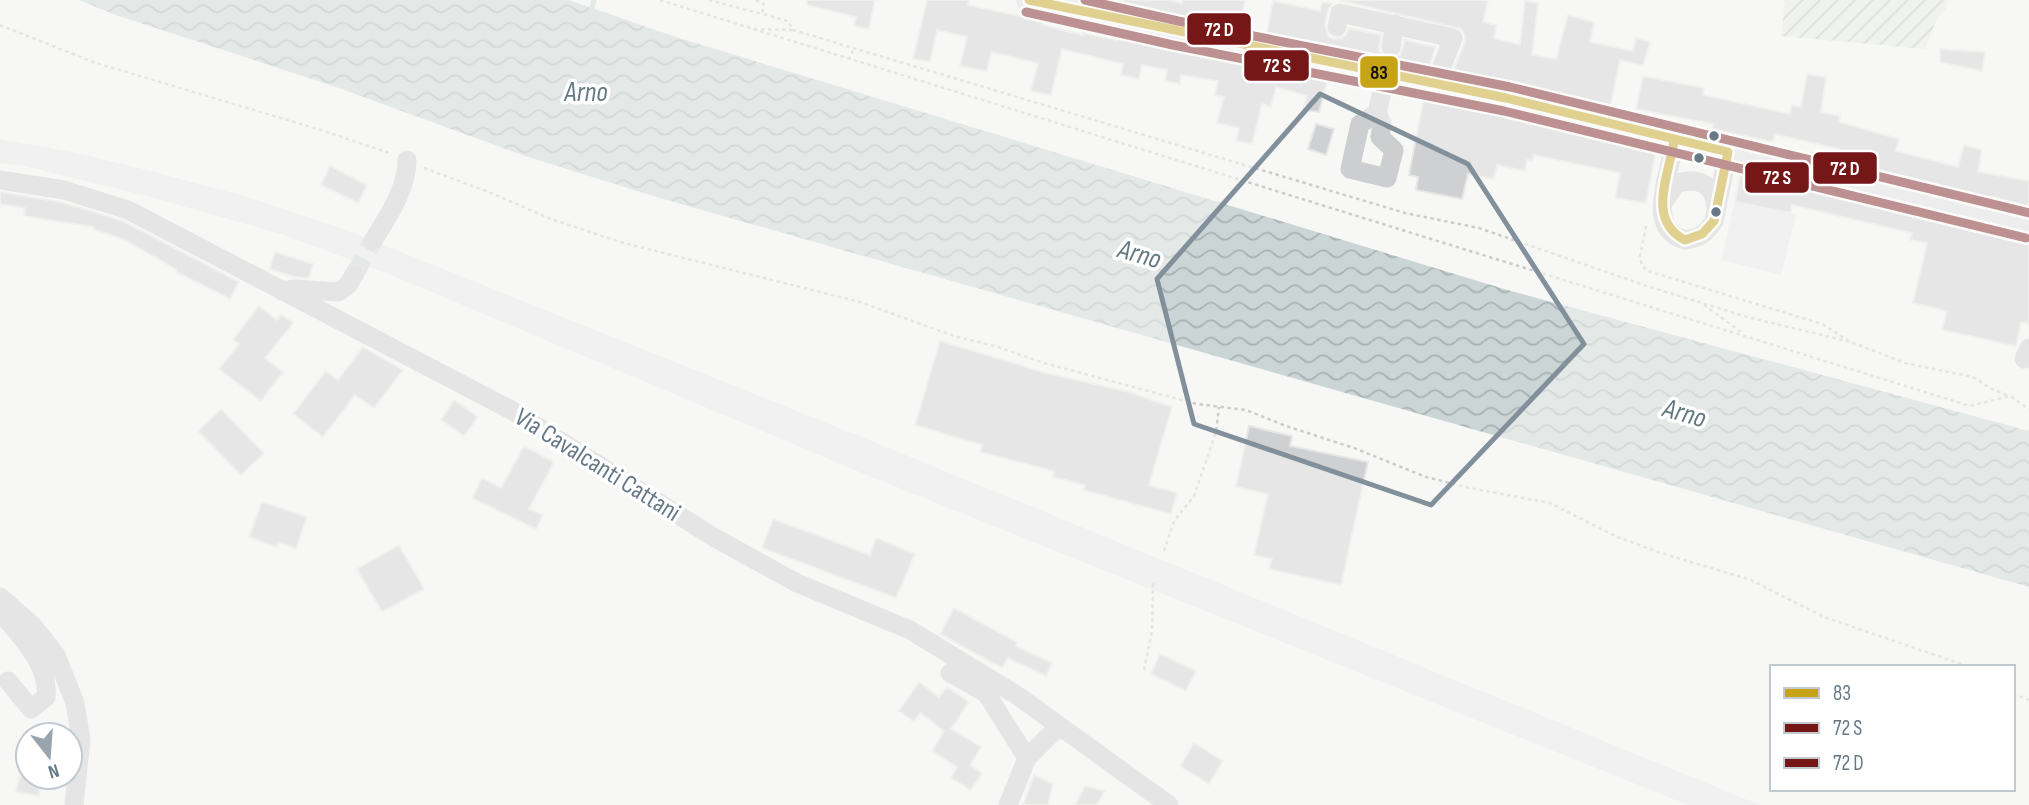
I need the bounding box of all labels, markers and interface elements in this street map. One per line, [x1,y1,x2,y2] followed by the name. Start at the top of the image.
[1186,12,1252,46] line badge: 72 D
[1204,19,1234,42] text: 72 D
[1243,49,1310,82] line badge: 72 S
[1263,55,1291,78] text: 72 S
[1359,55,1399,89] line badge: 83
[1370,62,1388,85] text: 83
[563,76,608,109] water label: Arno
[1707,129,1721,143] unlabelled marker
[1692,151,1706,165] unlabelled marker
[1812,151,1878,185] line badge: 72 D
[1830,158,1860,181] text: 72 D
[1744,161,1810,194] line badge: 72 S
[1763,167,1791,190] text: 72 S
[1709,205,1723,219] unlabelled marker
[1113,232,1166,276] water label: Arno
[1658,391,1711,435] water label: Arno
[509,402,686,529] street label: Via Cavalcanti Cattani
[1770,665,2015,791] legend
[1833,681,1851,706] text: 83
[1833,716,1862,741] text: 72 S
[14,721,84,791] north arrow
[1833,751,1864,776] text: 72 D
[45,758,62,783] text: N

